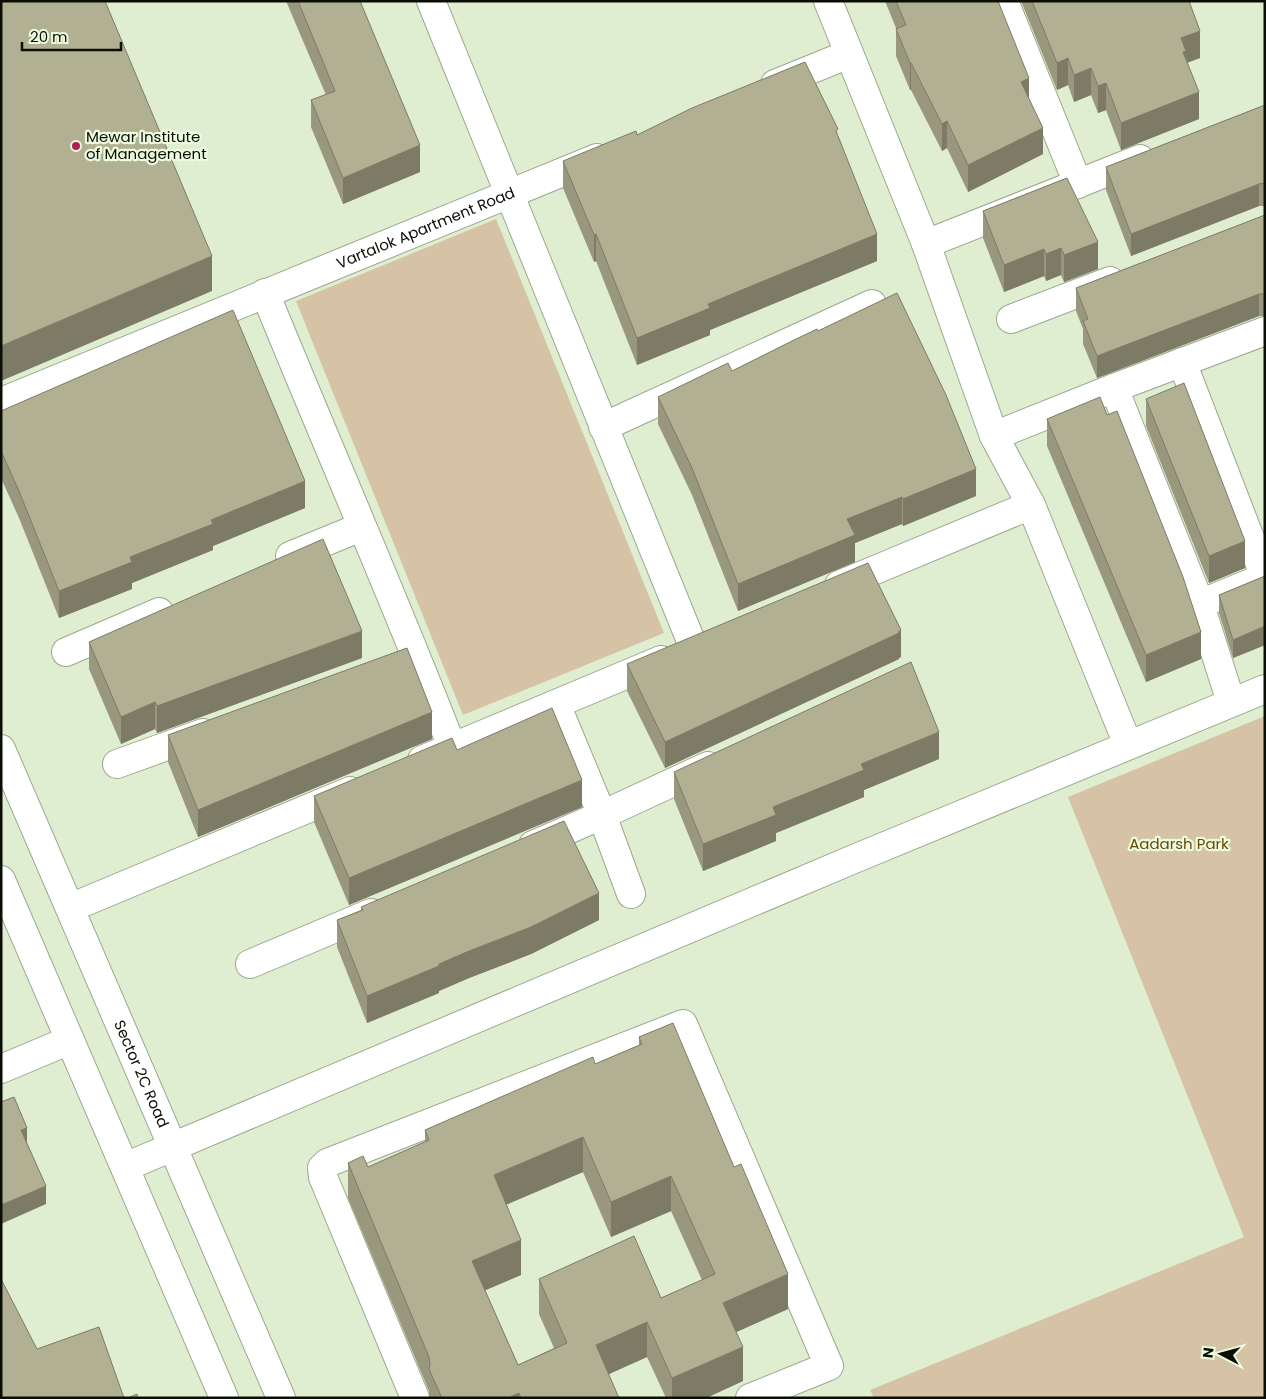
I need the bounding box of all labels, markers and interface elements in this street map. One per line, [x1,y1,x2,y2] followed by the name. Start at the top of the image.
[22,20,121,52] scale bar
[30,26,68,47] text: 20 m
[86,126,207,164] place label: Mewar Institute of Management
[70,140,82,152] marker: Mewar Institute of Management
[333,182,518,274] street label: Vartalok Apartment Road
[1129,833,1229,854] park label: Aadarsh Park
[109,1017,174,1131] street label: Sector 2C Road
[1196,1329,1246,1379] north arrow
[1198,1346,1219,1359] text: N

